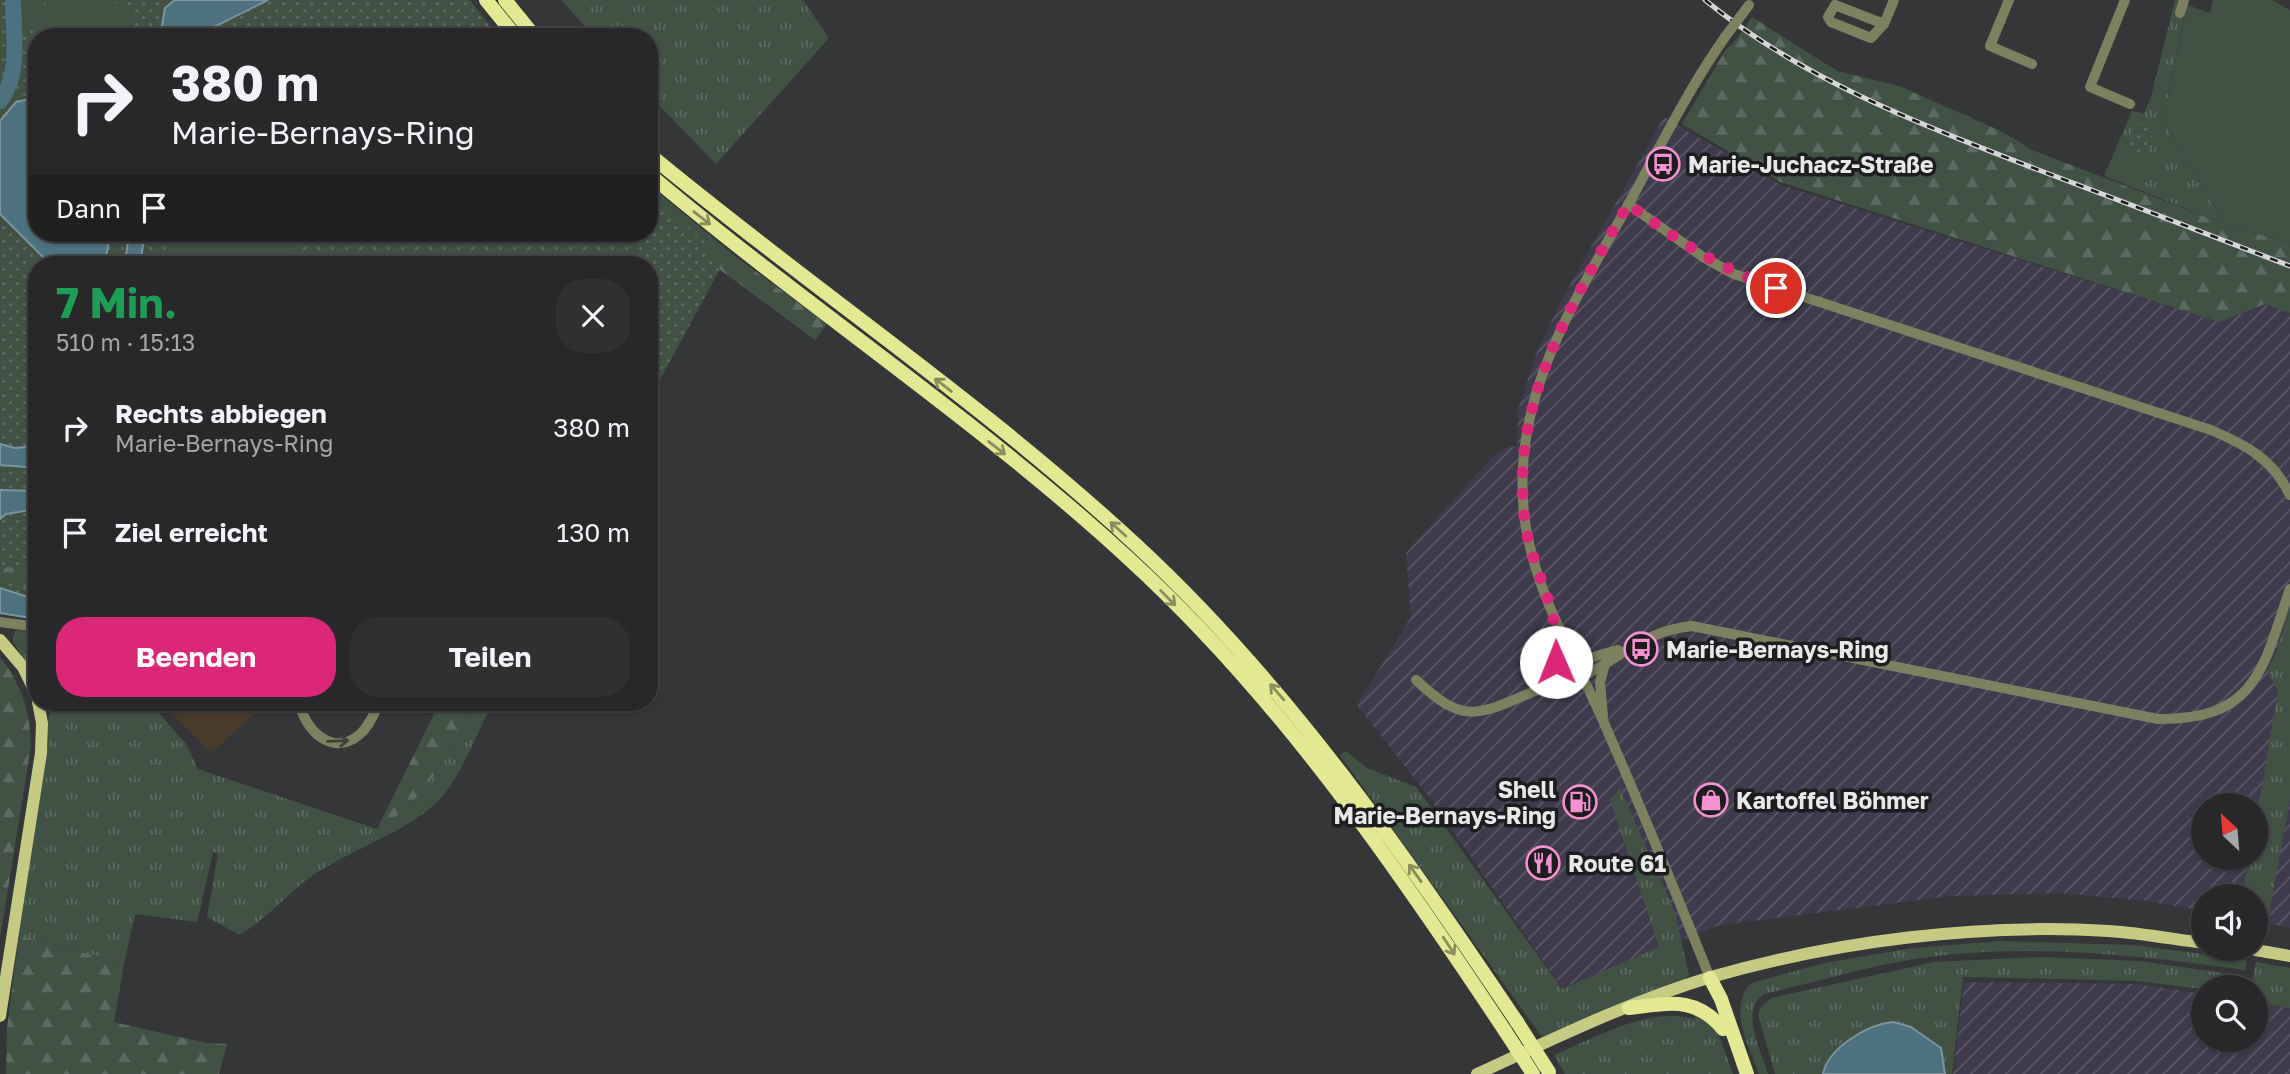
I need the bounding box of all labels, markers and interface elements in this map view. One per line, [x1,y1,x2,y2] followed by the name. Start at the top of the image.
[171,53,319,112] text: 380 m
[56,56,147,147] icon: right
[171,113,475,151] text: Marie-Bernays-Ring
[1644,145,1682,183] bus stop icon: Marie-Juchacz-Straße
[1688,150,1934,178] place label: Marie-Juchacz-Straße
[135,189,173,227] icon: arrive
[56,193,121,224] text: Dann
[692,210,710,225] one-way arrow
[1746,258,1806,318] pin
[1757,269,1795,307] icon: arrive
[56,277,177,327] text: 7 Min.
[556,279,630,353] button: close
[56,328,195,356] text: 510 m · 15:13
[934,377,952,392] one-way arrow
[115,398,327,429] text: Rechts abbiegen
[56,409,94,447] icon: right
[553,412,630,443] text: 380 m
[115,429,333,457] text: Marie-Bernays-Ring
[988,440,1006,455] one-way arrow
[56,514,94,552] icon: arrive
[115,517,268,548] text: Ziel erreicht
[557,517,630,548] text: 130 m
[1109,521,1127,537] one-way arrow
[1159,589,1176,606] one-way arrow
[56,617,336,697] button: Beenden
[350,617,630,697] button: Teilen
[1519,625,1593,699] position arrow
[1622,630,1660,668] bus stop icon: Marie-Bernays-Ring
[1666,635,1889,663] place label: Marie-Bernays-Ring
[1269,683,1285,701] one-way arrow
[326,734,349,747] one-way arrow
[1333,775,1556,829] place label: Shell Marie-Bernays-Ring
[1692,781,1730,819] shop icon: Kartoffel Böhmer
[1561,783,1599,821] fuel station icon: Shell Marie-Bernays-Ring
[1736,786,1929,814] place label: Kartoffel Böhmer
[2191,793,2268,870] north arrow
[2191,793,2268,1052] map controls
[1524,844,1562,882] restaurant icon: Route 61
[1568,849,1666,877] place label: Route 61
[1408,864,1422,883] one-way arrow
[2191,884,2268,961] button: sound
[1442,936,1456,956] one-way arrow
[2191,975,2268,1052] button: search

